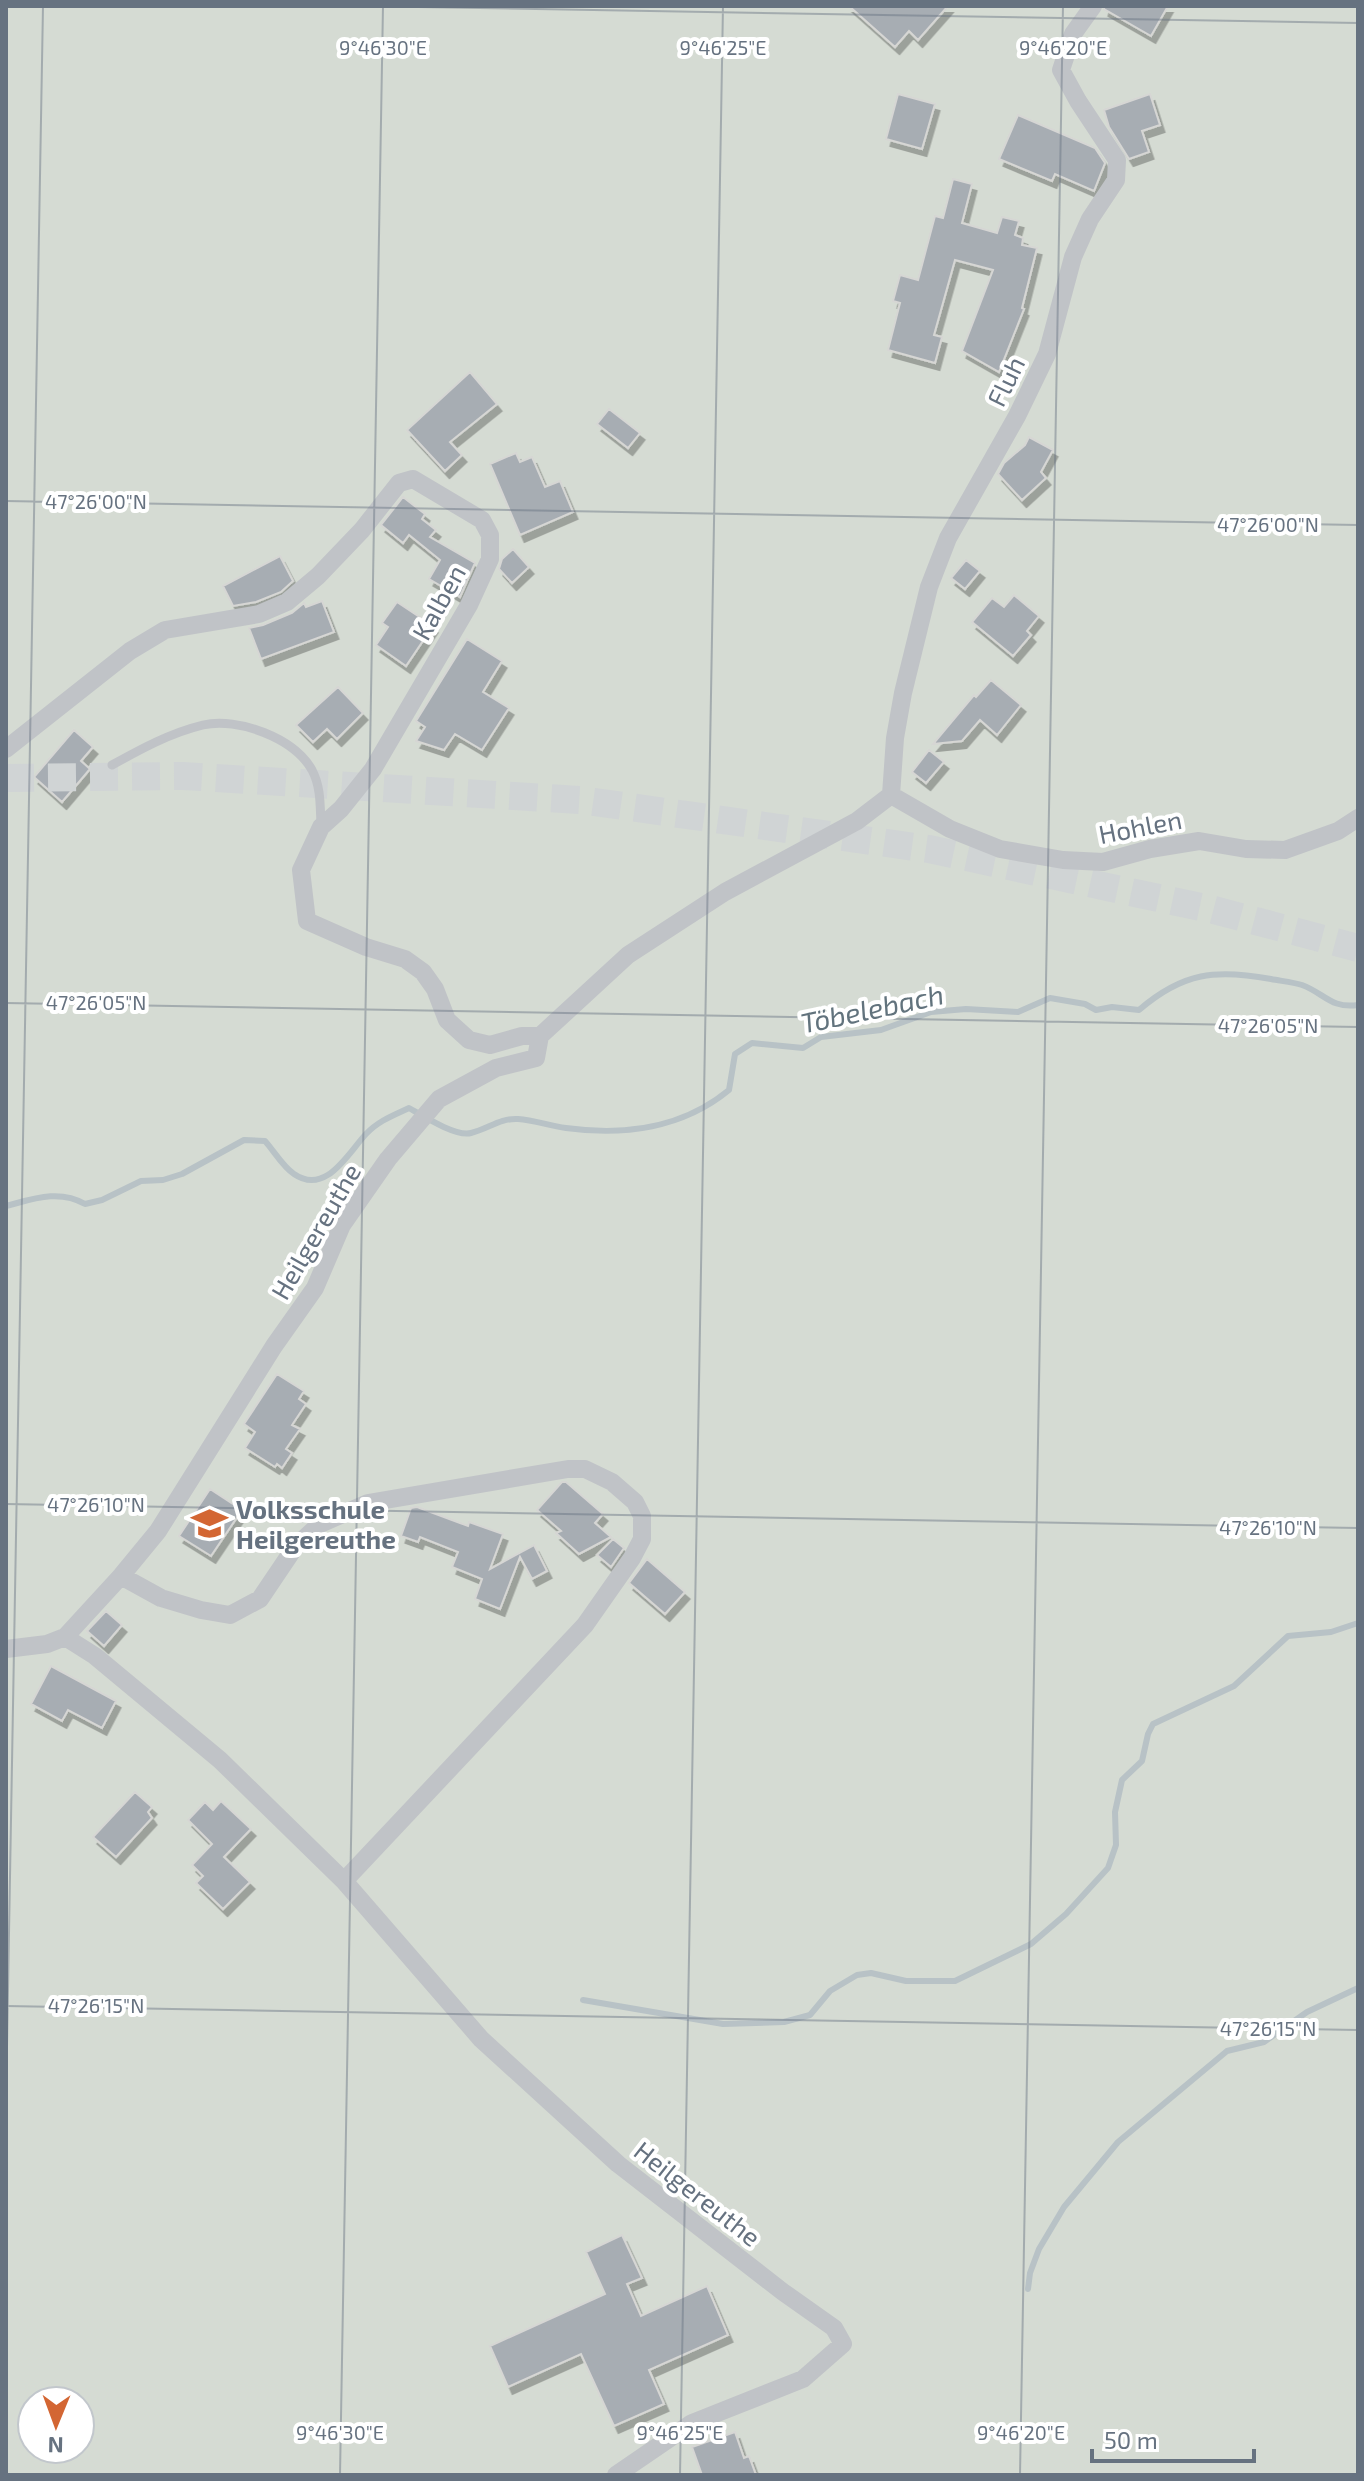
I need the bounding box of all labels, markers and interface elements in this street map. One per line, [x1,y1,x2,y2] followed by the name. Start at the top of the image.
[339,35,427,59] text: 9°46'30"E
[680,35,766,59] text: 9°46'25"E
[1019,35,1107,59] text: 9°46'20"E
[980,351,1030,411] street label: Fluh
[45,489,147,513] text: 47°26'00"N
[1217,512,1319,536] text: 47°26'00"N
[405,559,471,645] street label: Kalben
[1096,803,1184,849] street label: Hohlen
[798,976,946,1040] water label: Töbelebach
[46,990,146,1014] text: 47°26'05"N
[1218,1013,1318,1037] text: 47°26'05"N
[264,1158,366,1304] street label: Heilgereuthe
[47,1492,145,1516] text: 47°26'10"N
[236,1493,396,1554] place label: Volksschule Heilgereuthe
[191,1504,229,1542] school or university icon: Volksschule Heilgereuthe
[1219,1515,1317,1539] text: 47°26'10"N
[48,1993,144,2017] text: 47°26'15"N
[1220,2016,1316,2040] text: 47°26'15"N
[629,2134,767,2252] street label: Heilgereuthe
[16,2385,96,2465] north arrow
[1092,2413,1254,2463] scale bar
[296,2420,384,2444] text: 9°46'30"E
[637,2420,723,2444] text: 9°46'25"E
[977,2420,1065,2444] text: 9°46'20"E
[1104,2425,1158,2454] text: 50 m
[47,2433,64,2459] text: N

